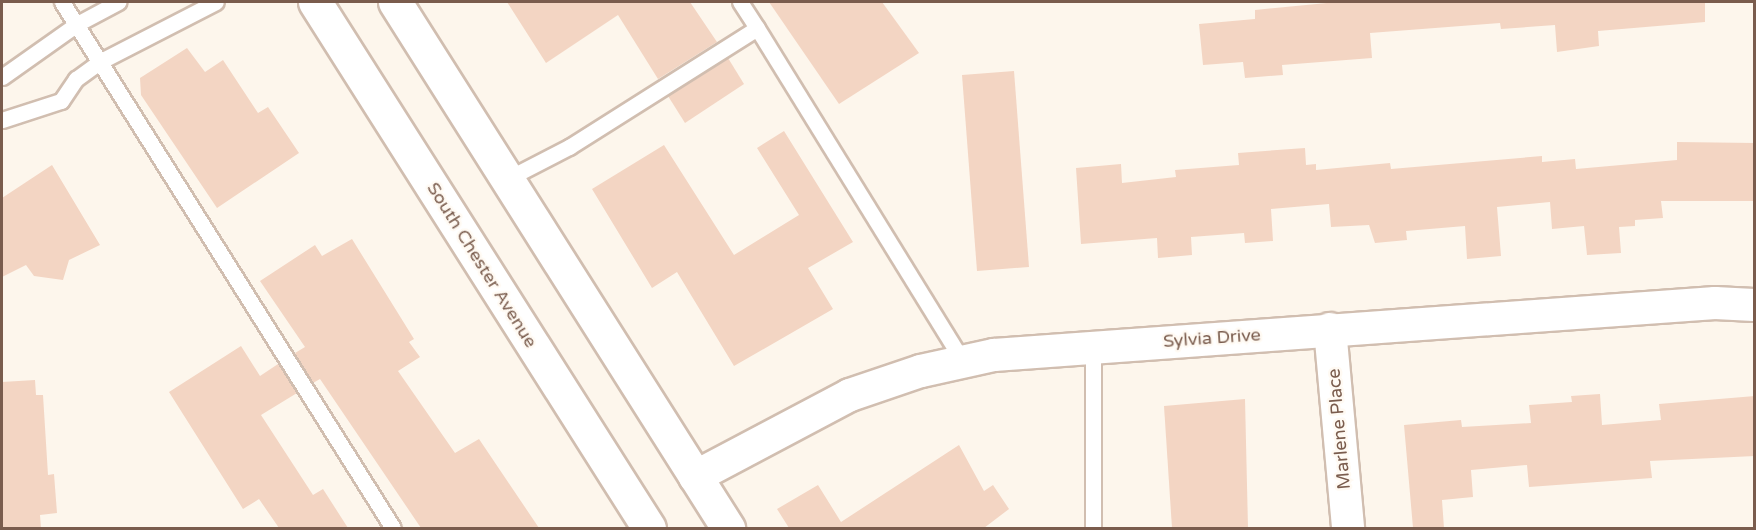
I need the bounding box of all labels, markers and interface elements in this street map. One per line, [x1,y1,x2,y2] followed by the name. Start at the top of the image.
[422,178,542,352] street label: South Chester Avenue
[1162,324,1262,352] street label: Sylvia Drive
[1323,368,1355,490] street label: Marlene Place

